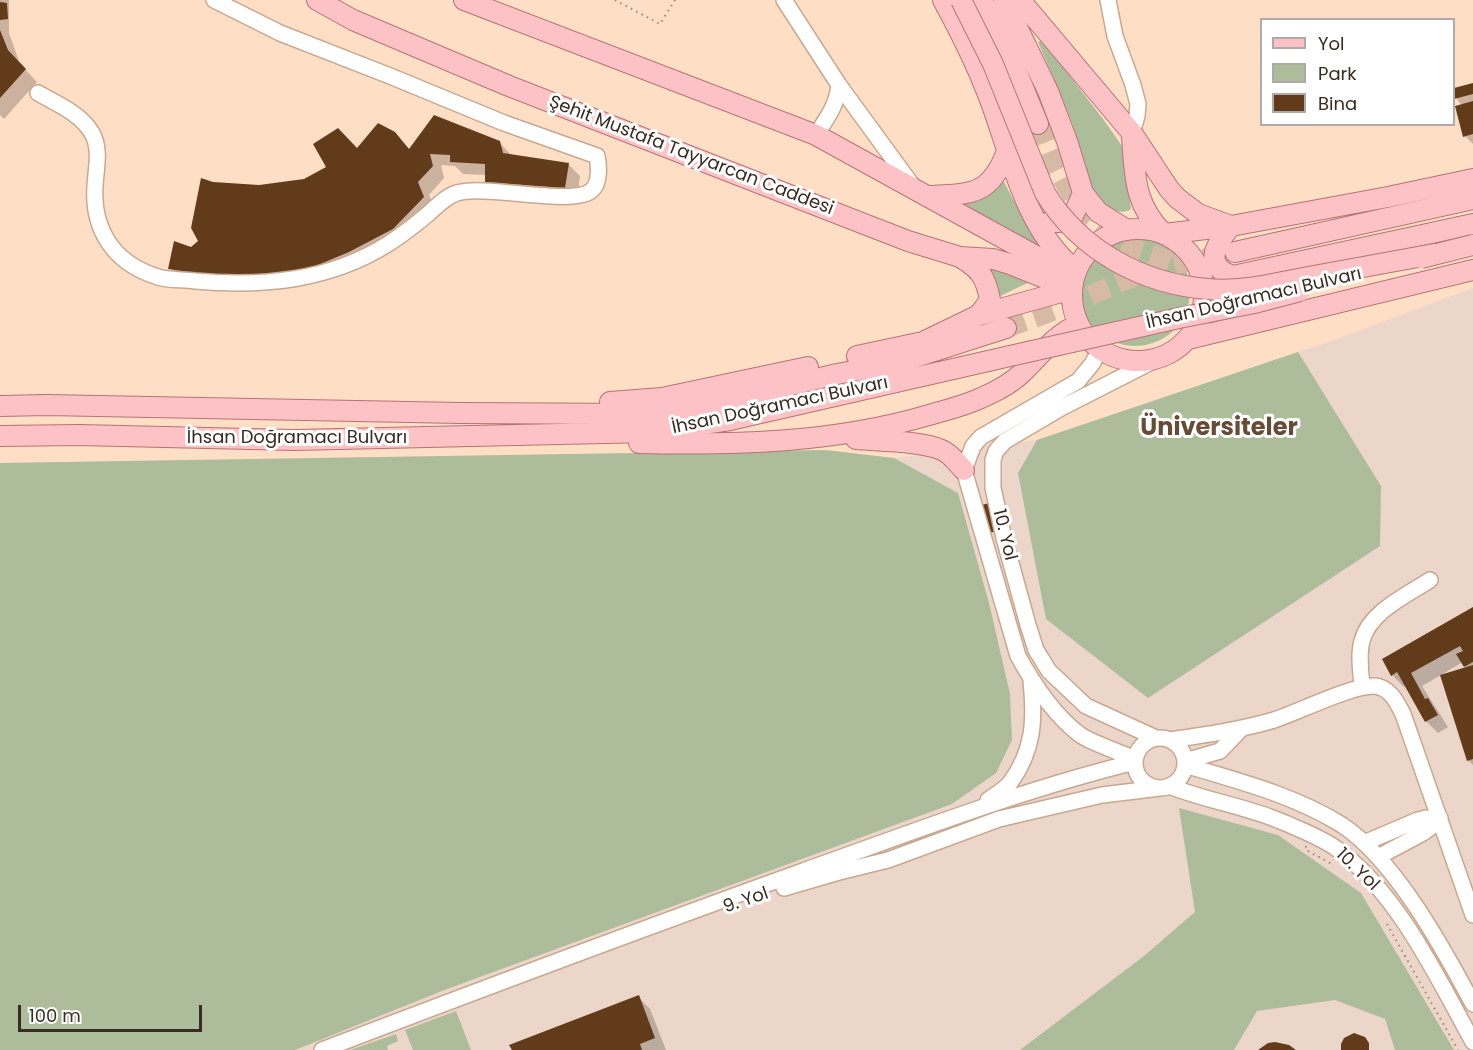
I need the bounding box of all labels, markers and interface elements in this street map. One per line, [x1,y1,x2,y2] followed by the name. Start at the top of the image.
[1260,18,1455,126] legend
[1318,31,1344,56] text: Yol
[1318,61,1357,86] text: Park
[1318,91,1357,116] text: Bina
[546,92,836,220] street label: Şehit Mustafa Tayyarcan Caddesi
[1144,264,1364,334] street label: İhsan Doğramacı Bulvarı
[670,373,890,439] street label: İhsan Doğramacı Bulvarı
[1140,415,1298,443] district label: Üniversiteler
[187,427,407,449] street label: İhsan Doğramacı Bulvarı
[987,507,1021,563] street label: 10. Yol
[1331,844,1383,896] street label: 10. Yol
[721,883,771,919] street label: 9. Yol
[21,993,206,1031] scale bar
[29,1003,81,1028] text: 100 m

